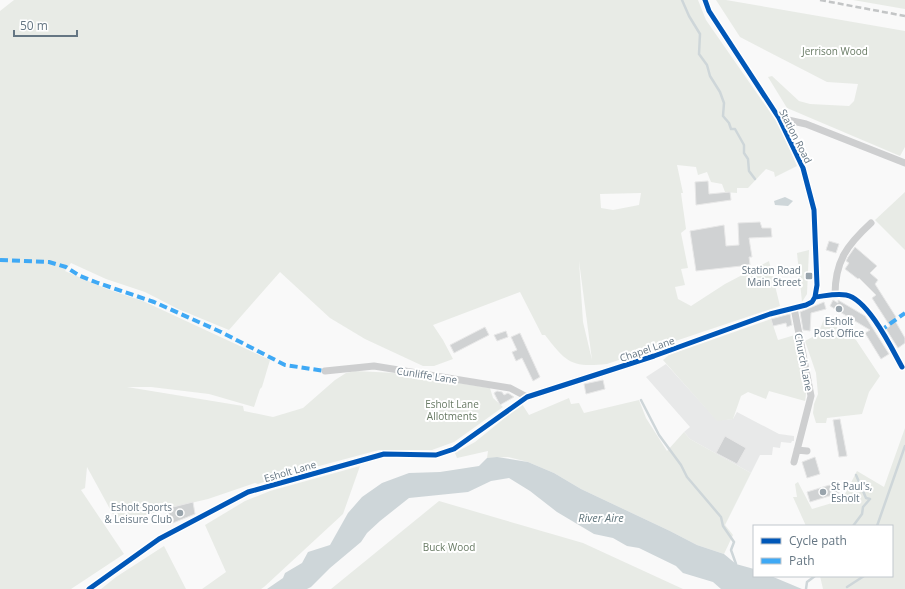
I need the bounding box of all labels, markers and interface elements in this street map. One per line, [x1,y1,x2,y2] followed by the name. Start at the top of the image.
[14,12,77,38] scale bar
[20,17,48,34] text: 50 m
[801,44,868,58] park label: Jerrison Wood
[776,106,816,166] street label: Station Road
[742,263,801,289] place label: Station Road Main Street
[804,271,814,281] marker: Station Road Main Street
[834,304,844,314] marker: Esholt Post Office
[814,314,865,340] place label: Esholt Post Office
[792,332,817,393] street label: Church Lane
[618,333,677,365] street label: Chapel Lane
[396,363,459,387] street label: Cunliffe Lane
[425,397,479,423] park label: Esholt Lane Allotments
[262,457,318,485] street label: Esholt Lane
[831,479,872,505] place label: St Paul's, Esholt
[818,487,828,497] marker: St Paul's, Esholt
[104,500,172,526] place label: Esholt Sports & Leisure Club
[175,508,185,518] marker: Esholt Sports & Leisure Club
[578,510,624,525] water label: River Aire
[753,525,893,577] legend
[789,532,847,549] text: Cycle path
[423,540,475,554] park label: Buck Wood
[789,552,815,569] text: Path

